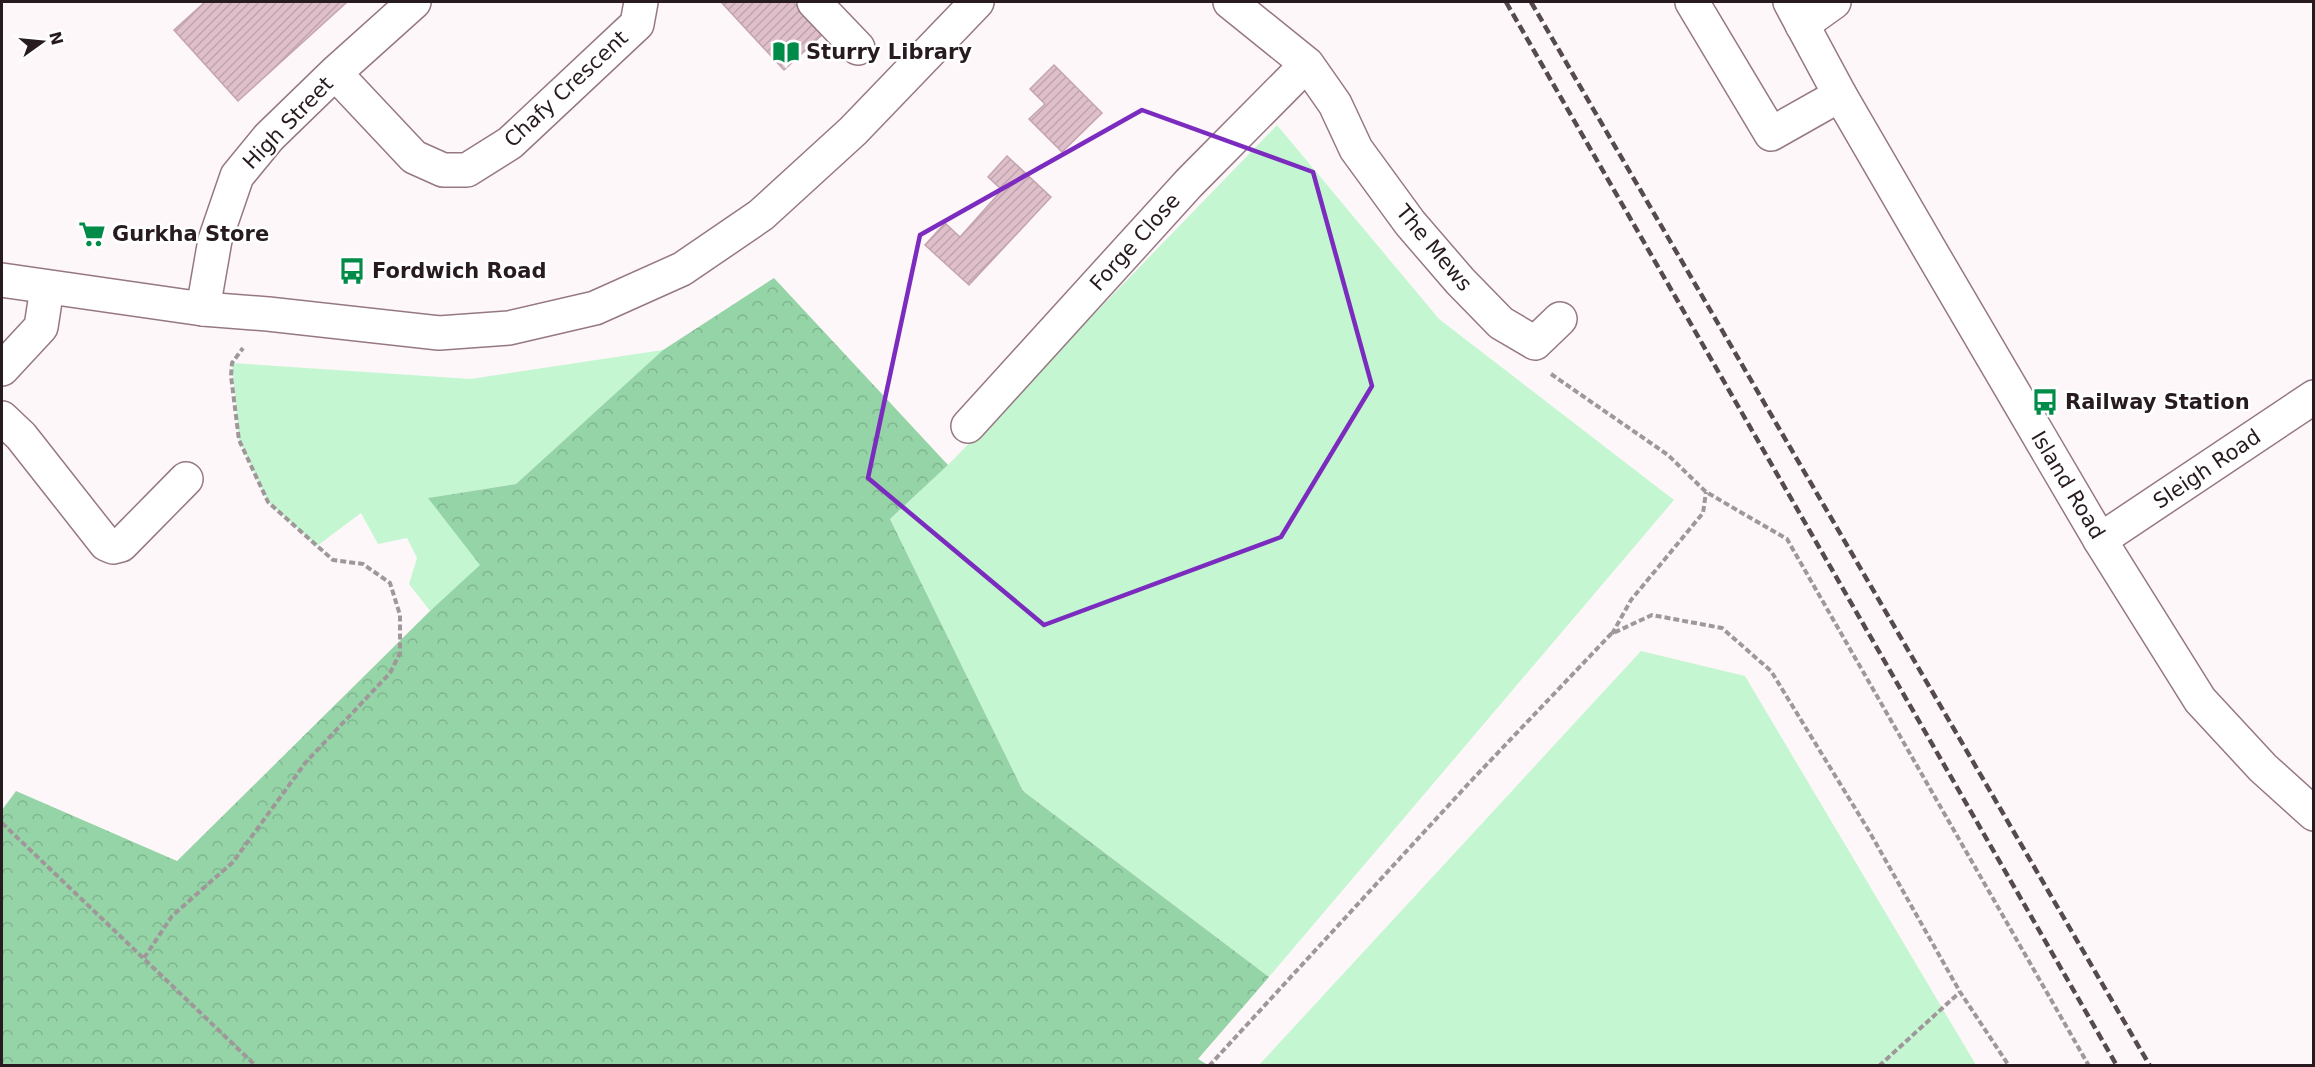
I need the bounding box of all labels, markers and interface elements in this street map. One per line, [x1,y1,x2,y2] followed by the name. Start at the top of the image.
[12,12,72,72] north arrow
[499,26,633,152] street label: Chafy Crescent
[45,29,67,47] text: N
[771,37,801,67] library icon: Sturry Library
[806,40,972,64] place label: Sturry Library
[238,72,338,174] street label: High Street
[1085,188,1185,296] street label: Forge Close
[1390,199,1477,296] street label: The Mews
[77,219,107,249] supermarket icon: Gurkha Store
[112,222,269,246] place label: Gurkha Store
[337,256,367,286] bus stop icon: Fordwich Road
[372,259,546,283] place label: Fordwich Road
[2030,387,2060,417] bus stop icon: Railway Station
[2065,390,2250,414] place label: Railway Station
[2149,424,2265,514] street label: Sleigh Road
[2026,427,2110,543] street label: Island Road

